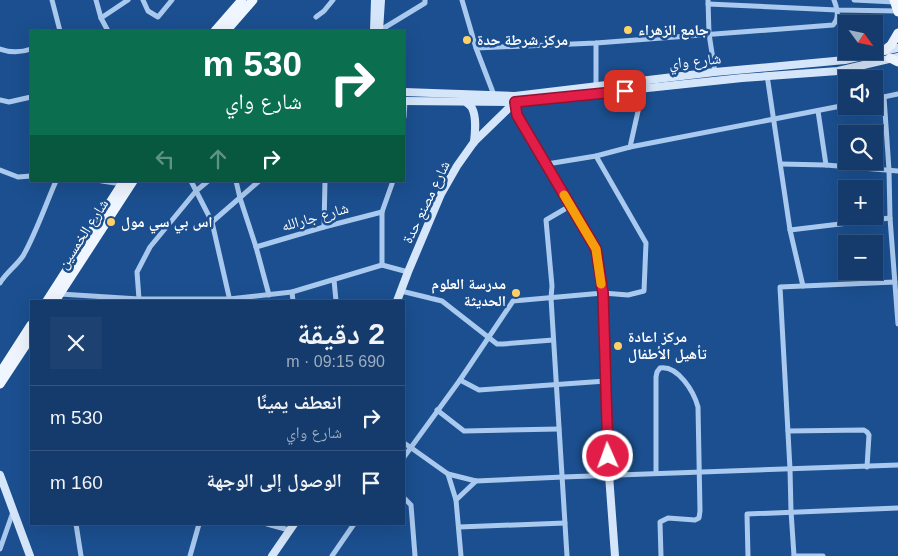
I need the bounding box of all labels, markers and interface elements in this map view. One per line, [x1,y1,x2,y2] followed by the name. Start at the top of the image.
[838,15,882,60] north arrow
[838,15,883,280] map controls
[638,21,709,40] place label: جامع الزهراء
[622,24,634,36] marker: جامع الزهراء
[477,31,568,48] place label: مركز شرطة حدة
[461,34,473,46] marker: مركز شرطة حدة
[203,44,302,83] text: 530 m
[668,49,722,75] street label: شارع واي
[320,50,385,115] icon: right
[604,70,646,112] pin
[838,70,883,115] button: sound
[611,77,639,105] icon: arrive
[225,89,302,114] text: شارع واي
[838,125,883,170] button: search
[151,145,179,173] icon: left
[204,145,232,173] icon: ahead
[257,145,285,173] icon: right
[398,158,455,247] street label: شارع مصنع حدة
[838,180,883,225] button: +
[54,196,113,273] street label: شارع الخمسين
[279,199,351,236] street label: شارع جارالله
[121,213,213,234] place label: اس بي سي مول
[105,216,117,228] marker: اس بي سي مول
[838,235,883,280] button: −
[432,275,506,309] place label: مدرسة العلوم الحديثة
[510,287,522,299] marker: مدرسة العلوم الحديثة
[50,317,102,369] button: close
[297,317,385,350] text: 2 دقيقة
[628,328,707,363] place label: مركز اعادة تأهيل الأطفال
[612,340,624,352] marker: مركز اعادة تأهيل الأطفال
[286,353,385,370] text: 690 m · 09:15
[256,392,342,413] text: انعطف يمينًا
[357,404,385,432] icon: right
[50,407,103,428] text: 530 m
[286,424,342,441] text: شارع واي
[581,429,633,481] position arrow
[357,469,385,497] icon: arrive
[206,470,342,491] text: الوصول إلى الوجهة
[50,472,103,493] text: 160 m

